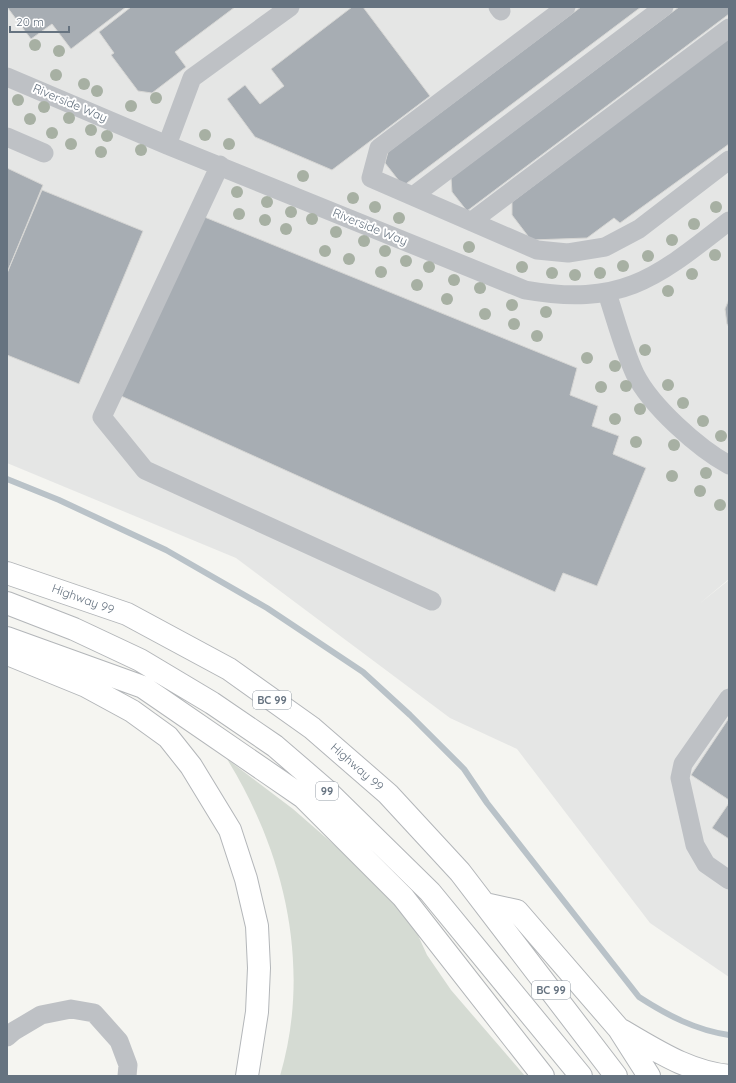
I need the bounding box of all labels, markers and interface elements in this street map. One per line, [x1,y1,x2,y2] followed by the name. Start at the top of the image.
[10,8,69,34] scale bar
[16,14,44,29] text: 20 m
[31,80,110,125] street label: Riverside Way
[331,205,410,248] street label: Riverside Way
[50,580,117,617] street label: Highway 99
[253,691,291,709] road number: BC 99
[328,740,386,794] street label: Highway 99
[316,782,338,800] road number: 99
[532,981,570,999] road number: BC 99

